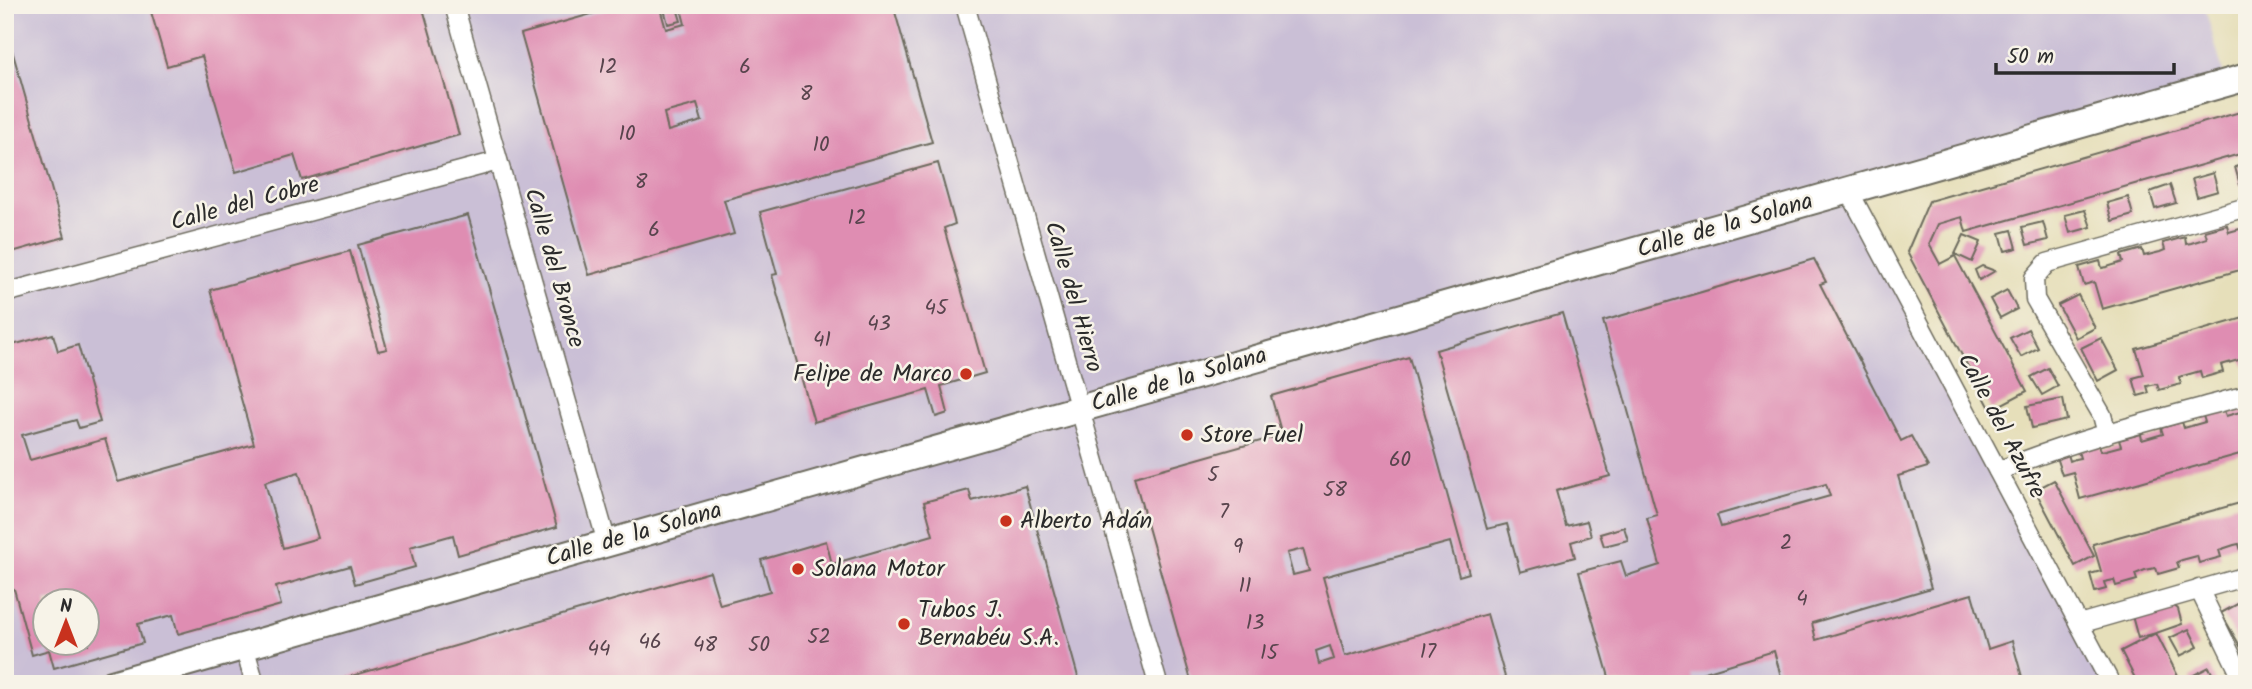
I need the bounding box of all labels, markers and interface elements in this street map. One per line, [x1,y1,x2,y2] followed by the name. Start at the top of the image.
[1996,32,2175,76] scale bar
[2007,41,2054,74] text: 50 m
[599,51,617,84] house number: 12
[739,51,751,84] house number: 6
[800,78,813,111] house number: 8
[618,118,636,151] house number: 10
[812,129,830,162] house number: 10
[166,165,324,243] street label: Calle del Cobre
[635,166,648,199] house number: 8
[1632,182,1818,270] street label: Calle de la Solana
[513,184,595,353] street label: Calle del Bronce
[848,202,866,235] house number: 12
[648,214,660,247] house number: 6
[1033,217,1113,377] street label: Calle del Hierro
[925,292,949,325] house number: 45
[867,308,891,341] house number: 43
[813,324,831,357] house number: 41
[1086,336,1272,424] street label: Calle de la Solana
[1946,346,2056,506] street label: Calle del Azufre
[793,355,952,394] place label: Felipe de Marco
[958,366,974,382] marker: Felipe de Marco
[1201,416,1303,455] place label: Store Fuel
[1179,427,1195,443] marker: Store Fuel
[1389,444,1411,477] house number: 60
[1207,459,1220,492] house number: 5
[1323,474,1347,507] house number: 58
[541,491,727,579] street label: Calle de la Solana
[1219,496,1230,529] house number: 7
[1020,502,1152,541] place label: Alberto Adán
[998,513,1014,529] marker: Alberto Adán
[1780,527,1792,560] house number: 2
[1233,531,1243,564] house number: 9
[812,550,946,589] place label: Solana Motor
[790,561,806,577] marker: Solana Motor
[1238,570,1252,603] house number: 11
[1796,583,1808,616] house number: 4
[32,588,102,658] north arrow
[918,591,1059,658] place label: Tubos J. Bernabéu S.A.
[60,592,72,622] text: N
[1246,607,1264,640] house number: 13
[896,616,912,632] marker: Tubos J. Bernabéu S.A.
[807,621,831,654] house number: 52
[638,626,662,659] house number: 46
[693,629,717,662] house number: 48
[748,629,770,662] house number: 50
[587,633,611,666] house number: 44
[1420,636,1437,669] house number: 17
[1260,637,1280,670] house number: 15

